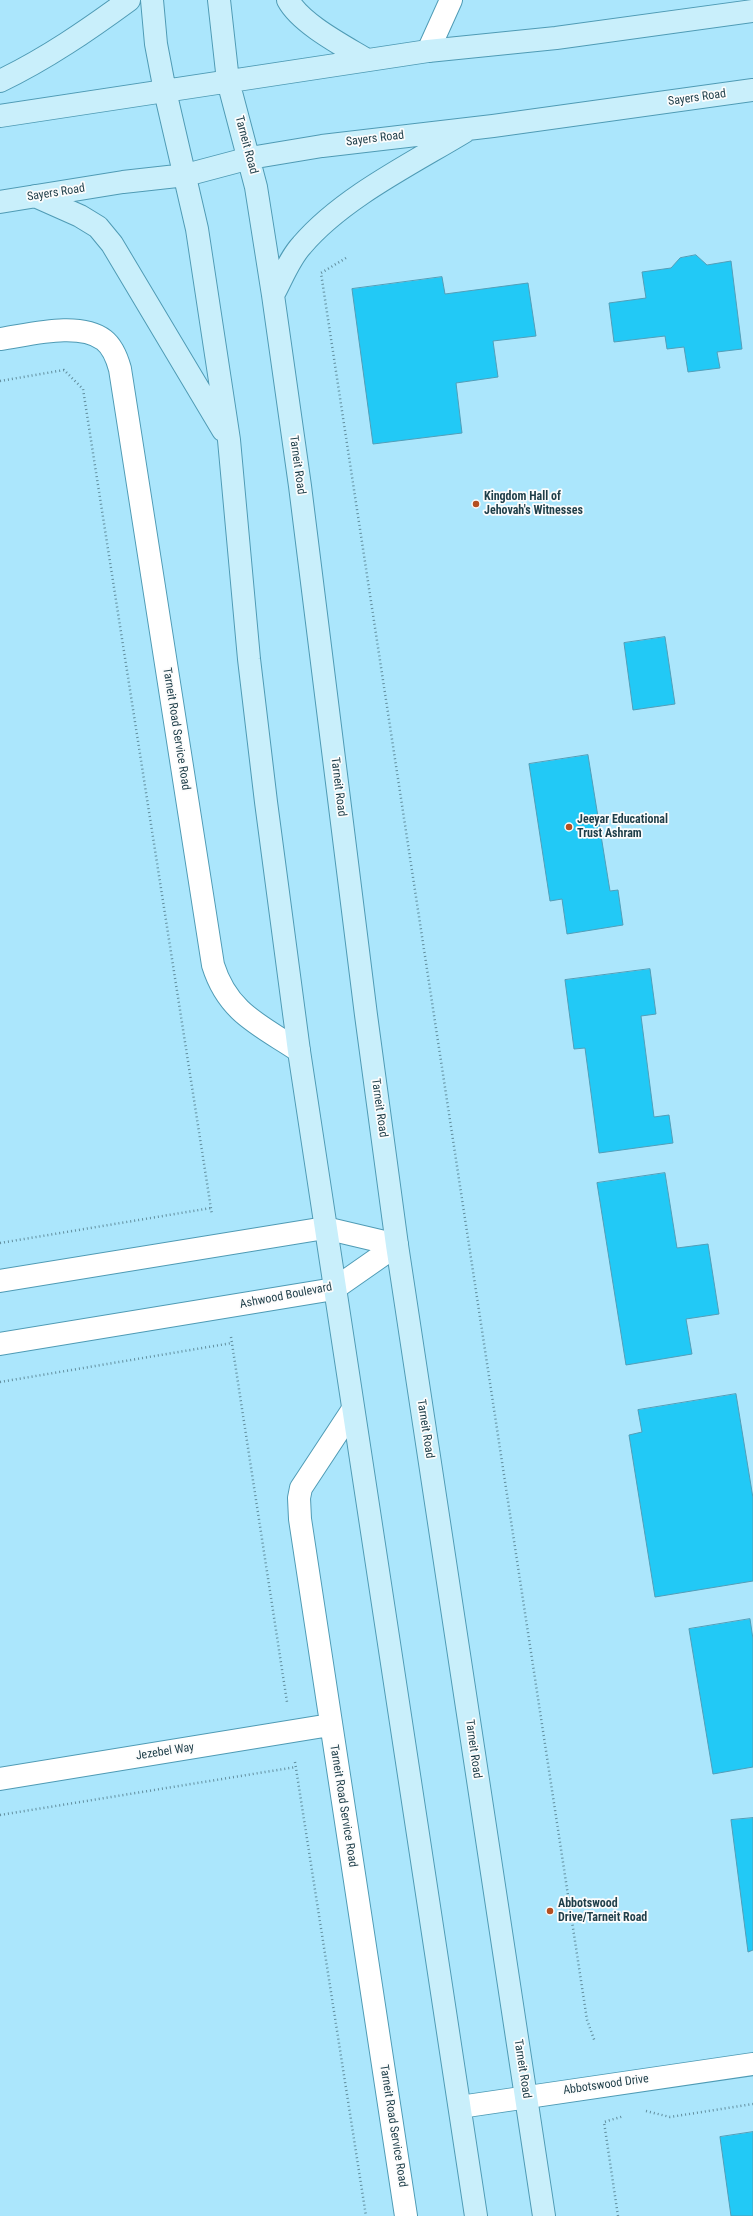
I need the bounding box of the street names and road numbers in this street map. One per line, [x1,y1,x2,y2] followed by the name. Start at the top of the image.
[667,87,727,109] street label: Sayers Road
[231,114,261,176] street label: Tarneit Road
[345,128,405,150] street label: Sayers Road
[26,181,86,205] street label: Sayers Road
[286,434,308,496] street label: Tarneit Road
[159,667,193,791] street label: Tarneit Road Service Road
[327,757,349,817] street label: Tarneit Road
[368,1077,390,1139] street label: Tarneit Road
[239,1280,333,1312] street label: Ashwood Boulevard
[413,1398,437,1460] street label: Tarneit Road
[462,1718,484,1780] street label: Tarneit Road
[135,1740,195,1764] street label: Jezebel Way
[326,1744,360,1868] street label: Tarneit Road Service Road
[510,2038,534,2100] street label: Tarneit Road
[376,2064,410,2188] street label: Tarneit Road Service Road
[562,2072,650,2098] street label: Abbotswood Drive

